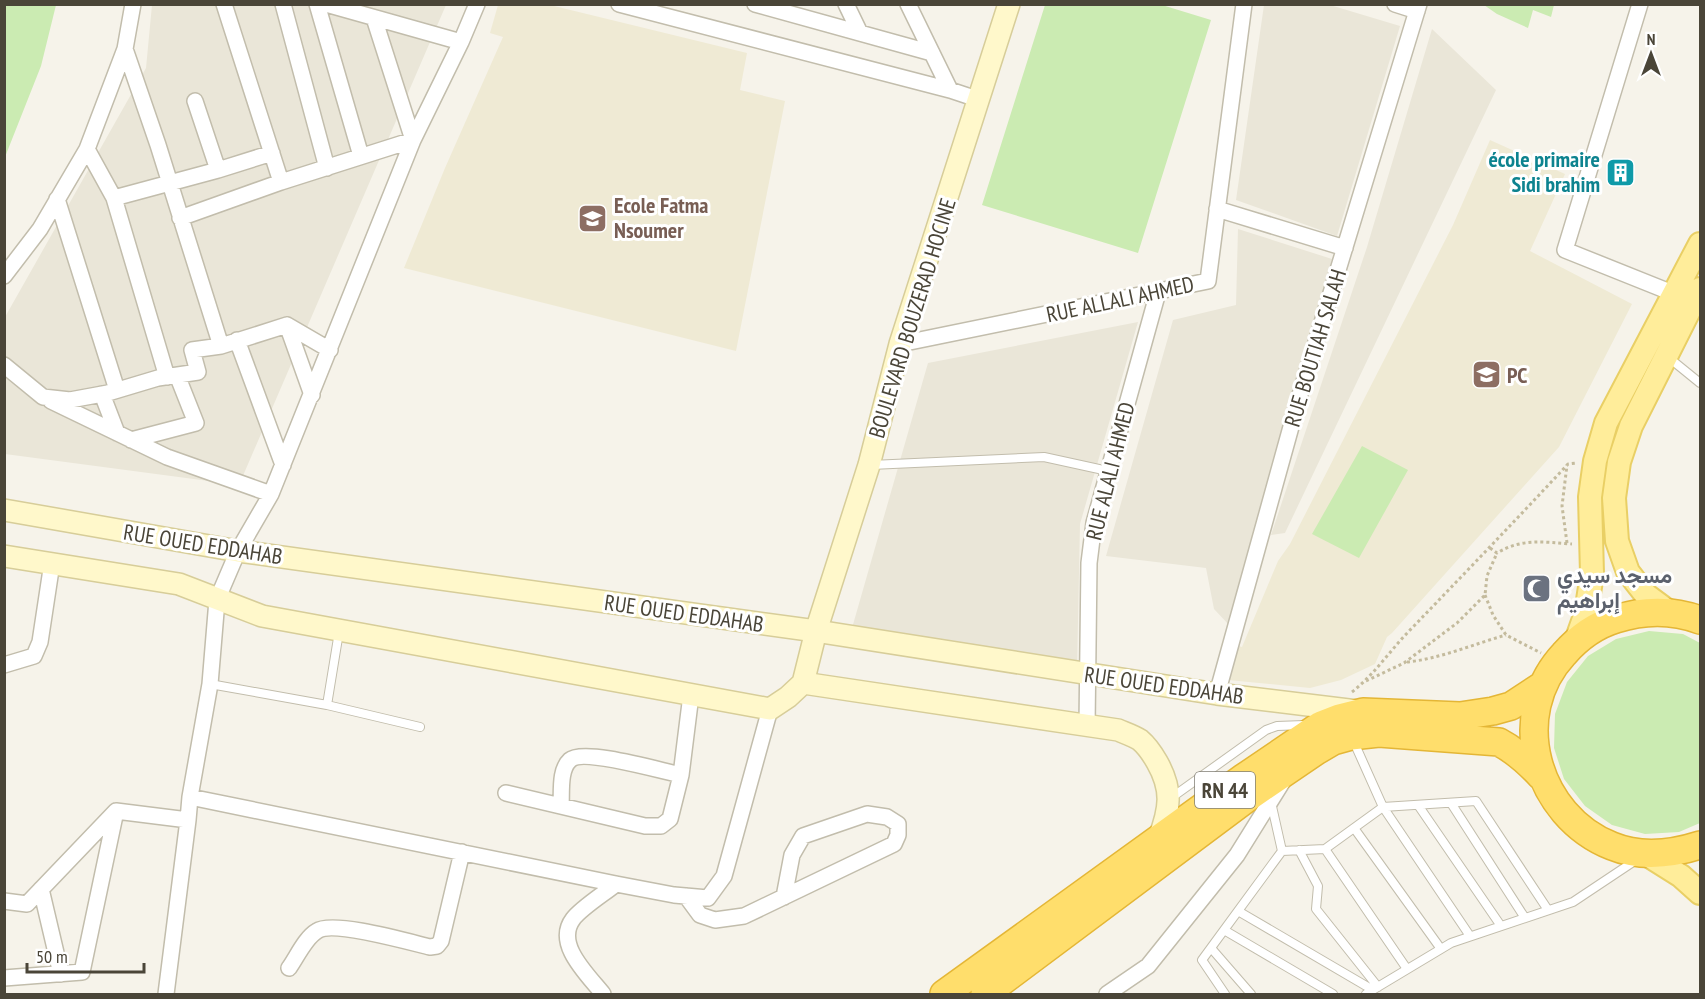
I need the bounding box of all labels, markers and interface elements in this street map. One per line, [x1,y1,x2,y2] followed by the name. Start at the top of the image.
[1621,24,1681,84] north arrow
[1647,29,1655,49] text: N
[1488,145,1600,198] place label: école primaire Sidi brahim
[1605,156,1637,188] building icon: école primaire Sidi brahim
[614,191,708,244] place label: Ecole Fatma Nsoumer
[862,195,962,441] street label: BOULEVARD BOUZERAD HOCINE
[577,202,609,234] school or university icon: Ecole Fatma Nsoumer
[1278,266,1352,430] street label: RUE BOUTIAH SALAH
[1044,270,1196,328] street label: RUE ALLALI AHMED
[1470,359,1502,391] school or university icon: PC
[1507,361,1527,389] place label: PC
[1079,399,1141,543] street label: RUE ALALI AHMED
[122,518,284,570] street label: RUE OUED EDDAHAB
[1557,561,1672,615] place label: مسجد سيدي إبراهيم
[1520,572,1552,604] mosque icon: مسجد سيدي إبراهيم
[603,588,765,638] street label: RUE OUED EDDAHAB
[1083,660,1245,710] street label: RUE OUED EDDAHAB
[1195,772,1255,808] road number: RN 44
[27,936,144,974] scale bar
[36,945,68,968] text: 50 m

